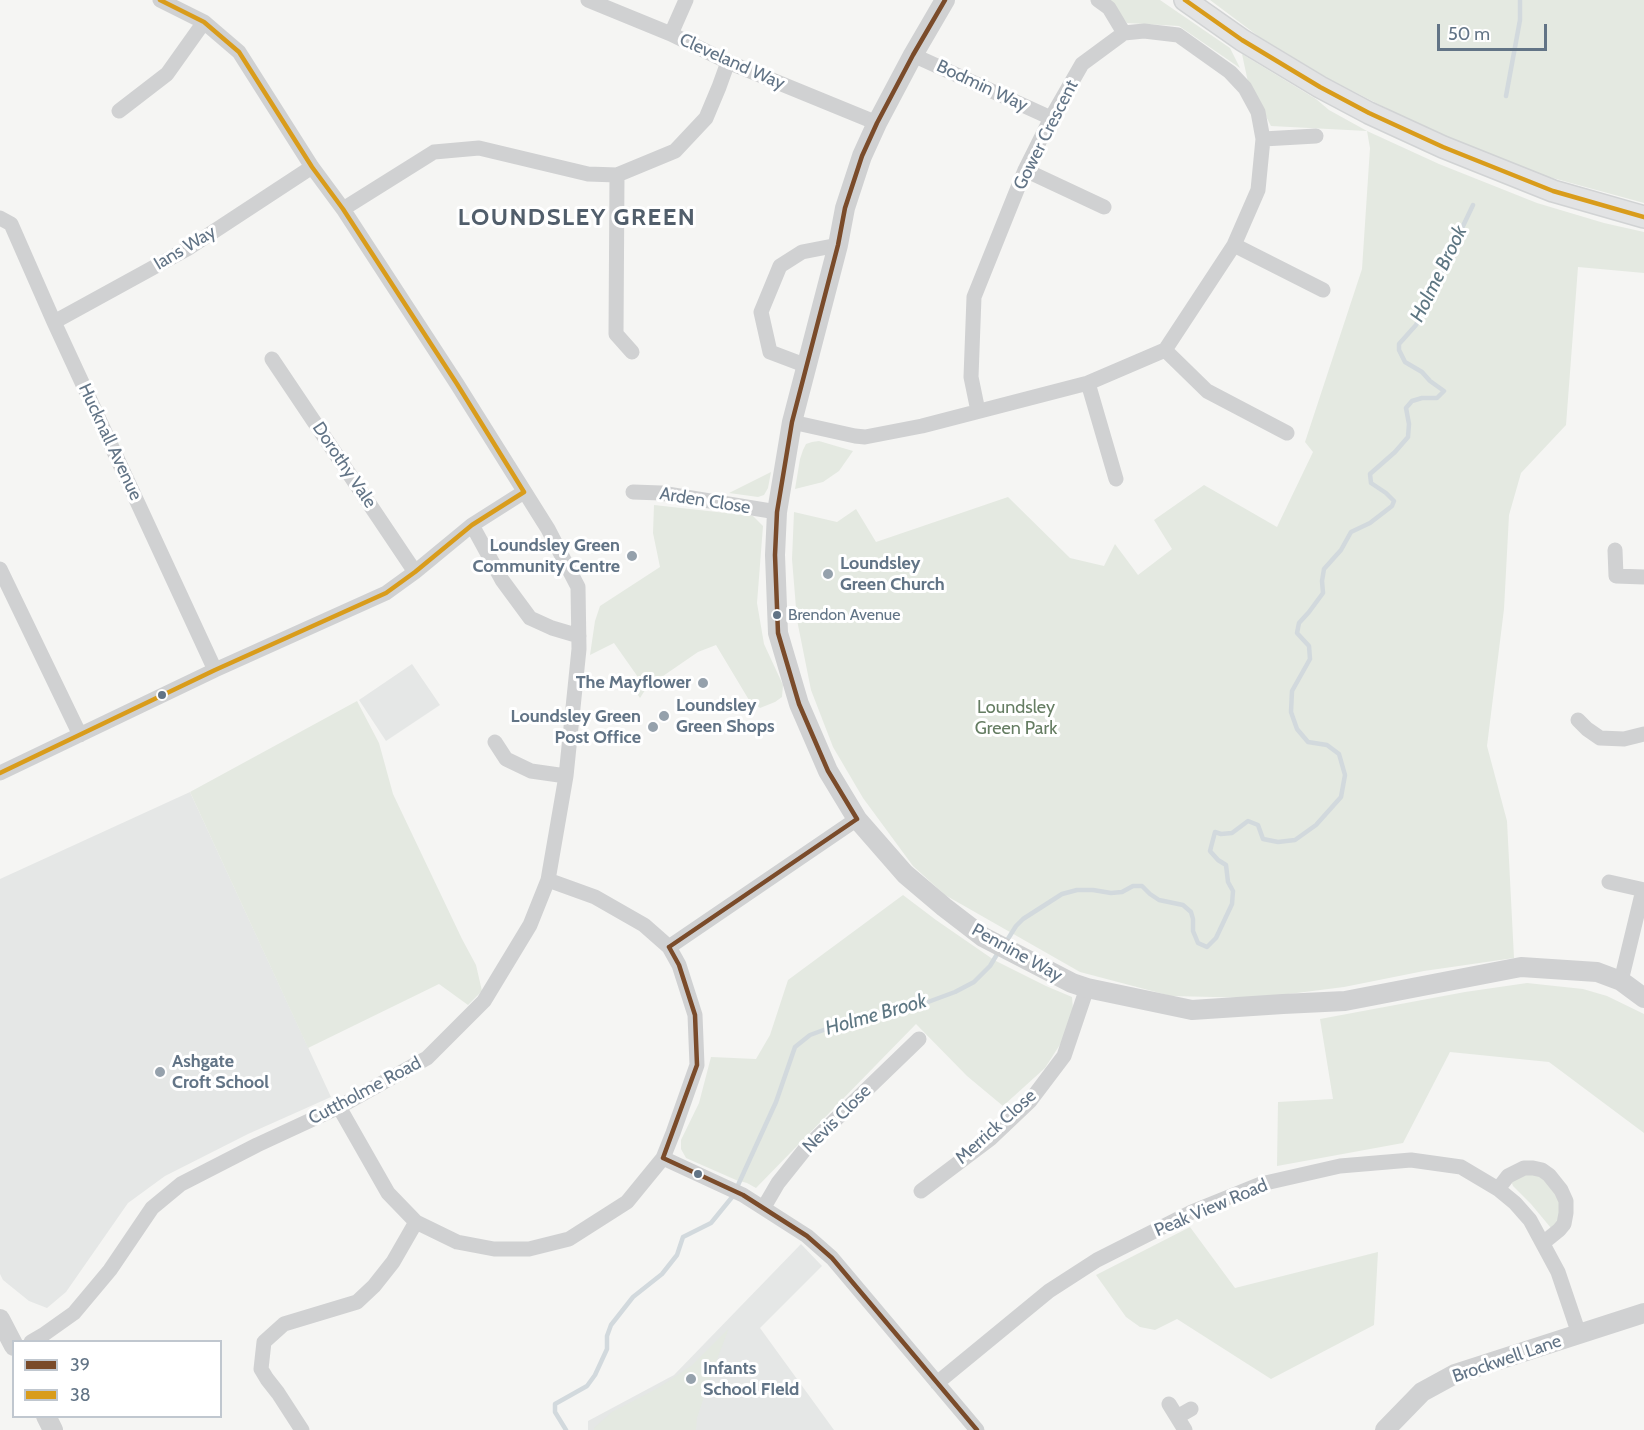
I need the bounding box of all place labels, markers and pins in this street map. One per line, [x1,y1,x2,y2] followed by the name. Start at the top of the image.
[473,535,620,578] place label: Loundsley Green Community Centre
[625,549,639,563] marker: Loundsley Green Community Centre
[840,553,945,596] place label: Loundsley Green Church
[821,567,835,581] marker: Loundsley Green Church
[788,605,900,625] place label: Brendon Avenue
[771,609,783,621] marker: Brendon Avenue
[576,672,691,694] place label: The Mayflower
[696,676,710,690] marker: The Mayflower
[156,689,168,701] unlabelled marker
[676,695,775,738] place label: Loundsley Green Shops
[511,706,641,748] place label: Loundsley Green Post Office
[657,709,671,723] marker: Loundsley Green Shops
[646,720,660,734] marker: Loundsley Green Post Office
[172,1051,269,1094] place label: Ashgate Croft School
[153,1065,167,1079] marker: Ashgate Croft School
[692,1168,704,1180] unlabelled marker
[703,1358,799,1400] place label: Infants School FIeld
[684,1372,698,1386] marker: Infants School FIeld

